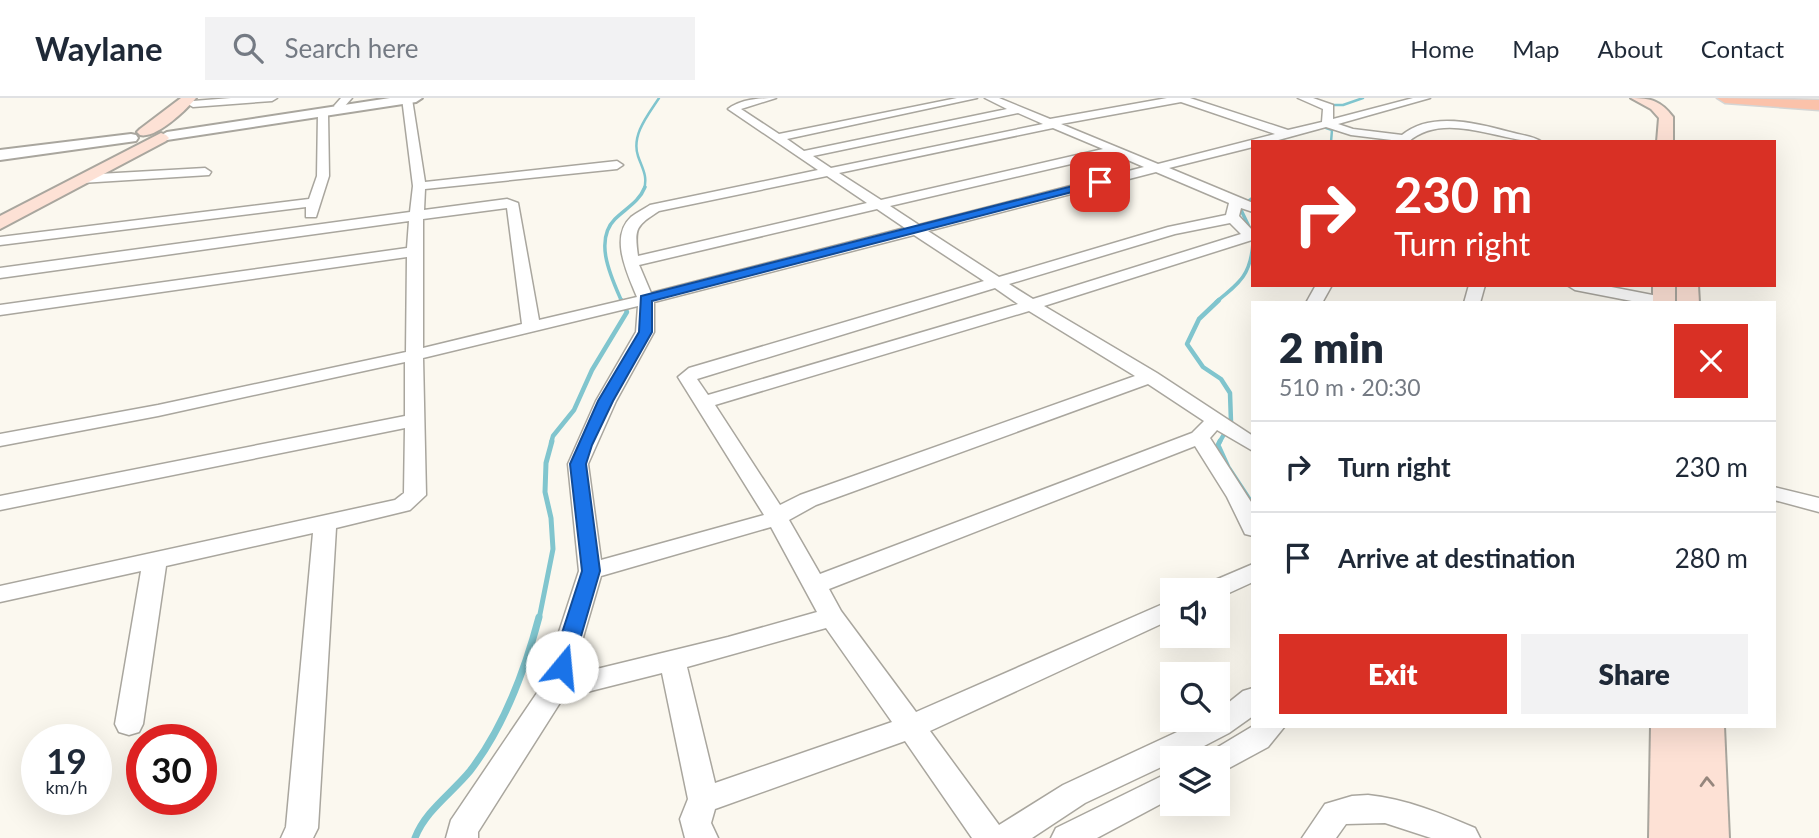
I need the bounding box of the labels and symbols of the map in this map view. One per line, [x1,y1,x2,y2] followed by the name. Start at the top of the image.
[1070,152,1130,212] pin
[525,630,599,704] position arrow
[126,724,217,815] speed limit sign: 30
[1699,776,1714,787] one-way arrow

